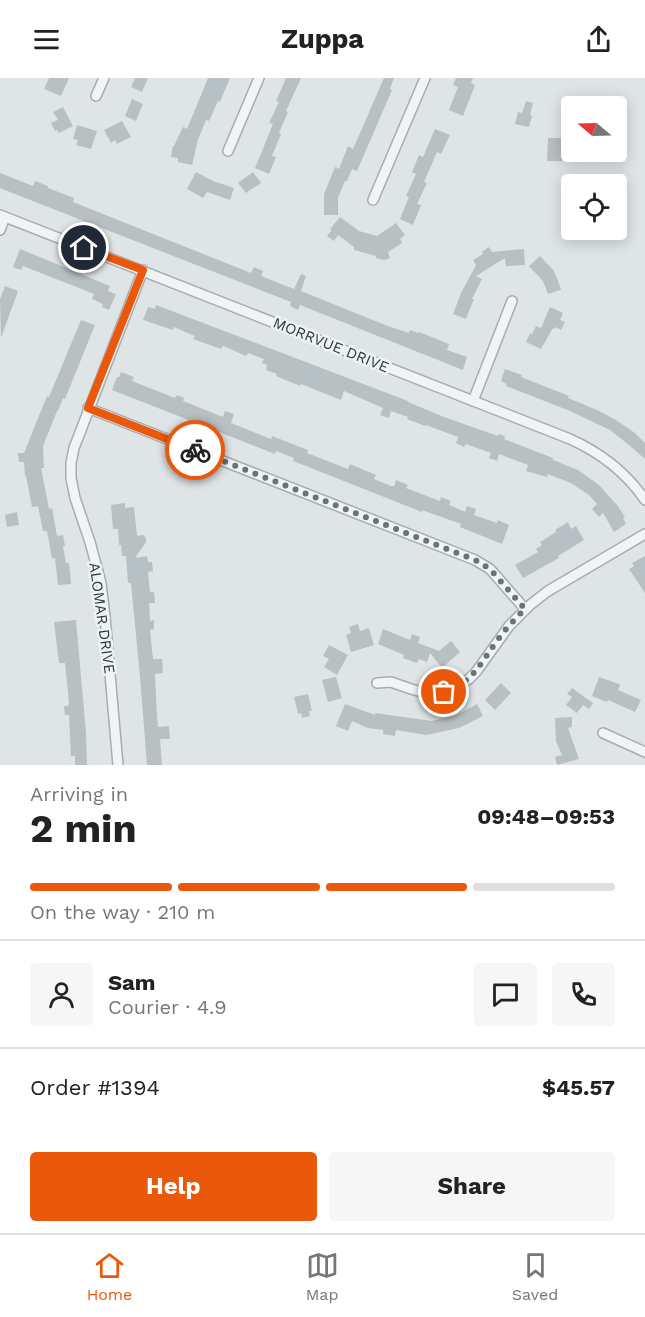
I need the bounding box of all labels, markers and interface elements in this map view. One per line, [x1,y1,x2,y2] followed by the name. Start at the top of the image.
[30,23,63,56] icon: menu
[281,23,364,55] text: Zuppa
[582,23,615,56] icon: share
[561,96,627,162] north arrow
[561,96,627,240] map controls
[561,174,627,240] button: locate
[58,222,109,273] pin
[67,231,100,264] icon: home
[270,314,392,376] street label: MORRVUE DRIVE
[165,420,225,480] courier
[179,434,212,467] icon: bike
[85,561,119,675] street label: ALOMAR DRIVE
[418,666,469,717] pin
[427,675,460,708] icon: bag
[30,782,128,806] text: Arriving in
[477,804,615,829] text: 09:48–09:53
[30,806,137,851] text: 2 min
[30,900,215,924] text: On the way · 210 m
[30,963,93,1026] button: person
[474,963,537,1026] button: chat
[552,963,615,1026] button: phone
[108,970,156,995] text: Sam
[108,995,227,1019] text: Courier · 4.9
[30,1075,160,1100] text: Order #1394
[542,1075,615,1100] text: $45.57
[30,1152,317,1221] button: Help
[329,1152,615,1221] button: Share
[87,1249,132,1304] tab: Home
[306,1249,339,1304] tab: Map
[512,1249,558,1304] tab: Saved

